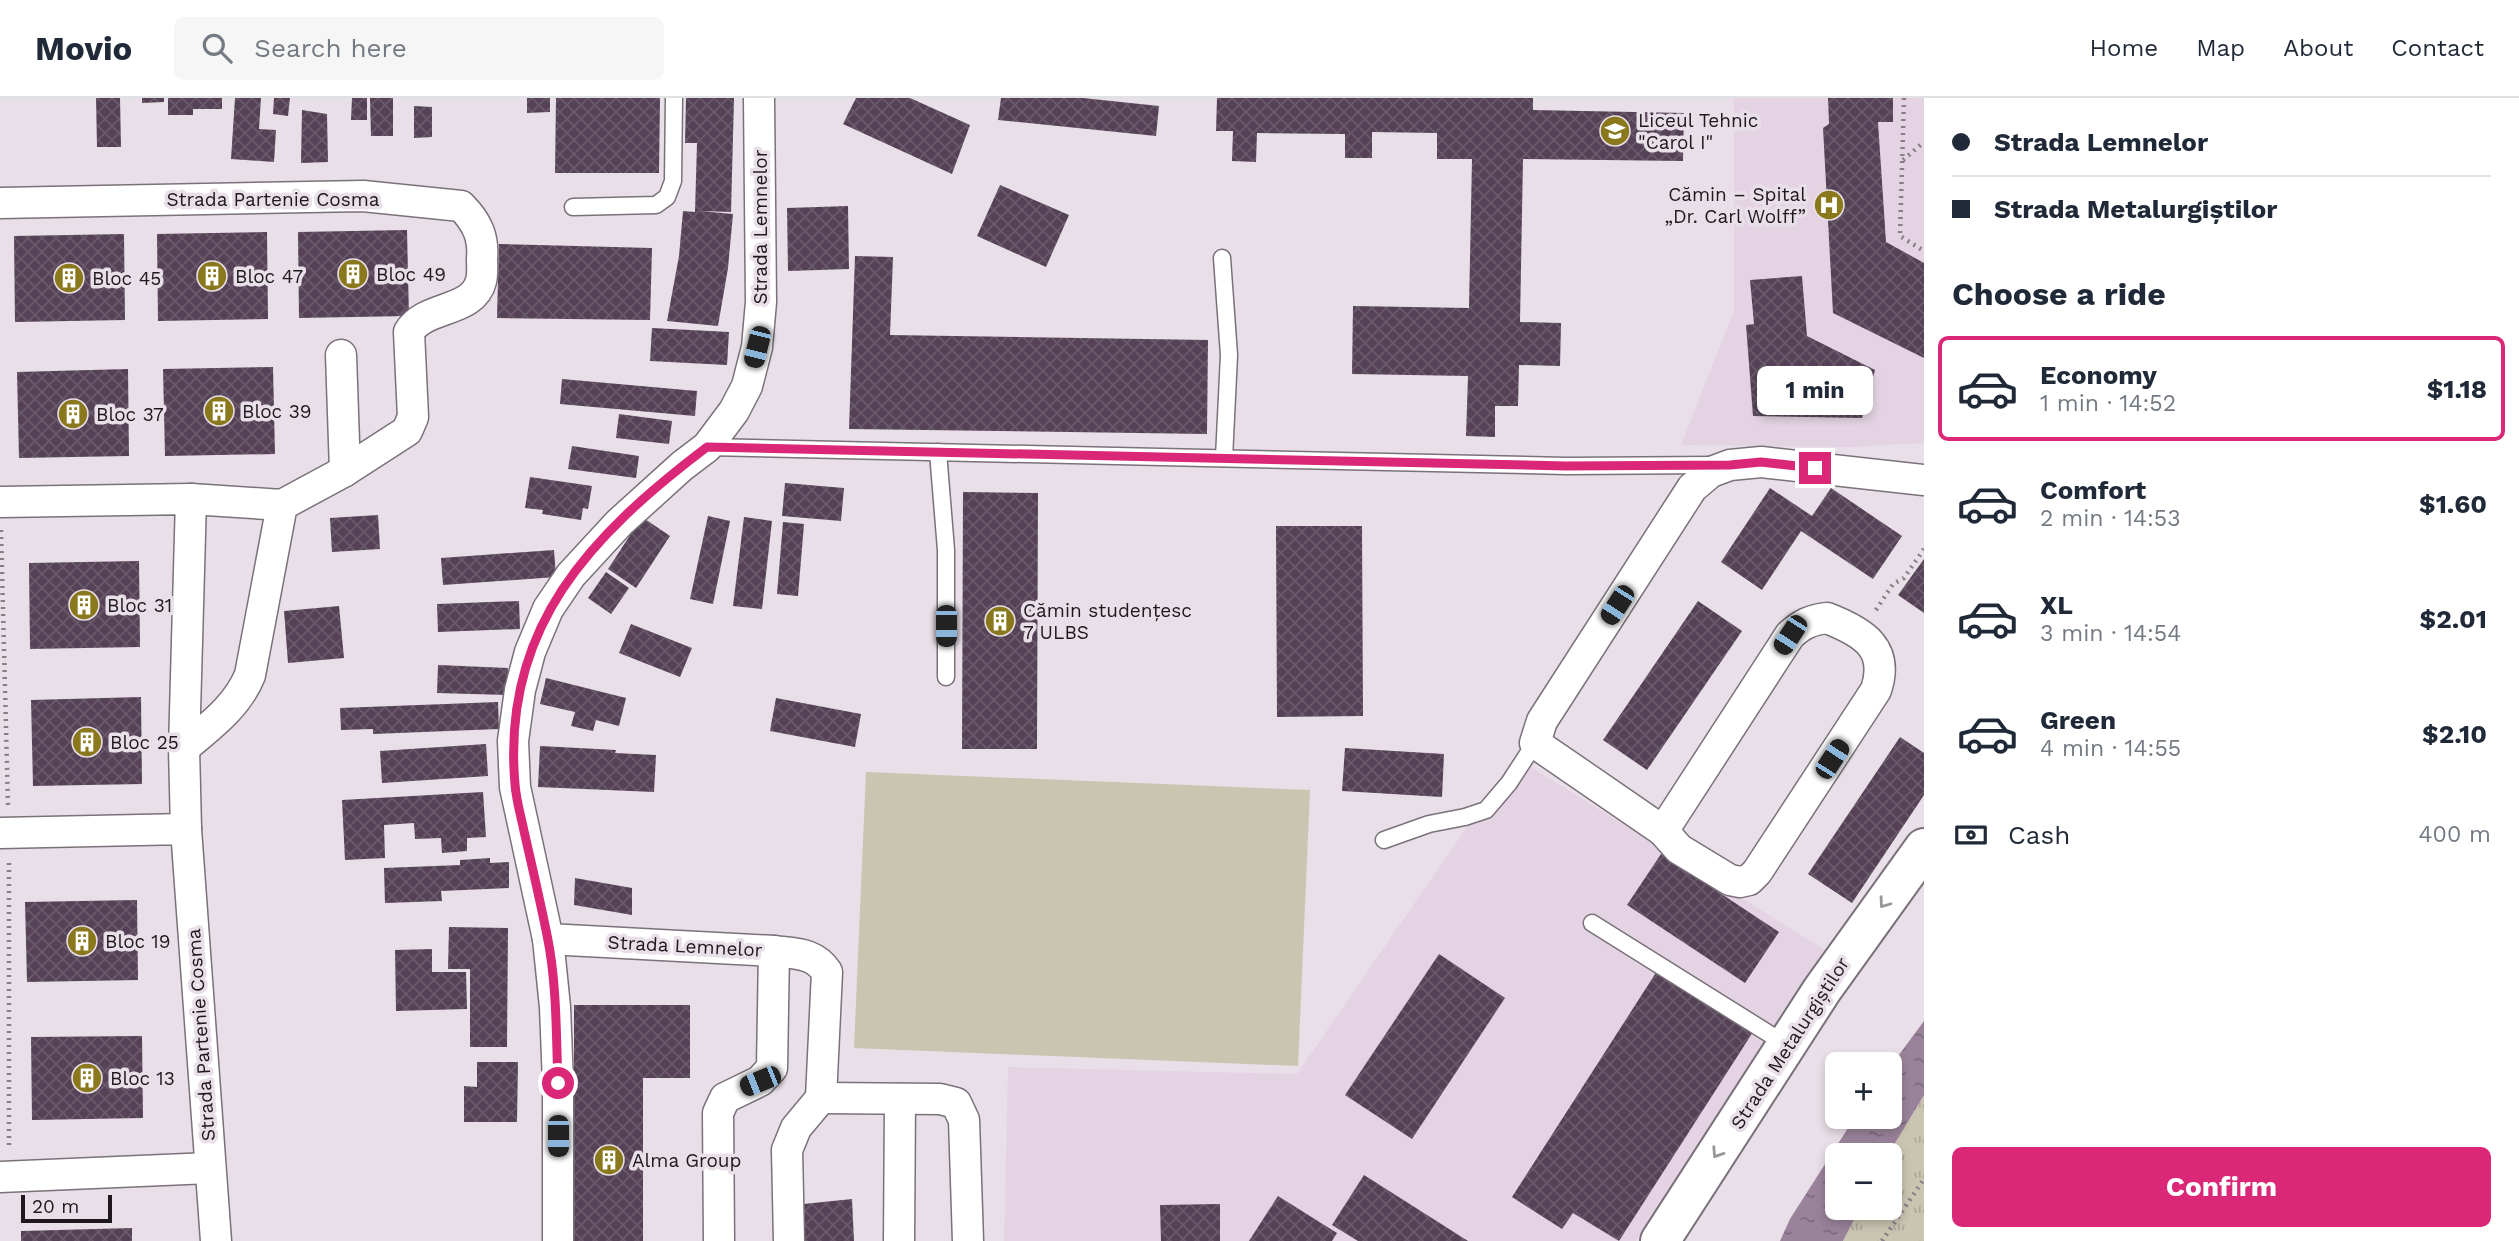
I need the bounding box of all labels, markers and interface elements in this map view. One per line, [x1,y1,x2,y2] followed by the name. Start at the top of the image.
[174,17,664,80] search box
[35,29,132,68] text: Movio
[198,29,236,67] icon: search
[254,33,407,63] text: Search here
[2090,34,2158,62] text: Home
[2196,34,2245,62] text: Map
[2283,34,2353,62] text: About
[2391,34,2484,62] text: Contact
[1638,109,1758,154] place label: Liceul Tehnic "Carol I"
[1598,114,1632,148] school or university icon: Liceul Tehnic "Carol I"
[1994,127,2208,157] text: Strada Lemnelor
[749,149,772,304] street label: Strada Lemnelor
[1665,183,1806,228] place label: Cămin – Spital „Dr. Carl Wolff”
[166,188,380,211] street label: Strada Partenie Cosma
[1812,188,1846,222] hospital icon: Cămin – Spital „Dr. Carl Wolff”
[1994,194,2278,224] text: Strada Metalurgiștilor
[336,257,370,291] building icon: Bloc 49
[195,259,229,293] building icon: Bloc 47
[52,261,86,295] building icon: Bloc 45
[376,263,446,286] place label: Bloc 49
[235,265,303,288] place label: Bloc 47
[92,267,161,290] place label: Bloc 45
[1952,275,2166,313] text: Choose a ride
[742,324,773,370] car
[1956,357,2019,420] icon: car
[2040,360,2157,390] text: Economy
[1757,366,1873,416] callout: 1 min
[2427,374,2487,404] text: $1.18
[1785,377,1845,404] text: 1 min
[2040,390,2176,417] text: 1 min · 14:52
[202,394,236,428] building icon: Bloc 39
[56,397,90,431] building icon: Bloc 37
[242,400,312,423] place label: Bloc 39
[96,403,164,426] place label: Bloc 37
[1799,452,1831,484] route end
[1956,472,2019,535] icon: car
[2040,475,2146,505] text: Comfort
[2419,489,2487,519] text: $1.60
[2040,505,2181,532] text: 2 min · 14:53
[1597,582,1638,628] car
[1956,587,2019,650] icon: car
[67,588,101,622] building icon: Bloc 31
[2040,590,2073,620] text: XL
[107,594,172,617] place label: Bloc 31
[1023,599,1192,644] place label: Cămin studențesc 7 ULBS
[983,604,1017,638] building icon: Cămin studențesc 7 ULBS
[2420,604,2487,634] text: $2.01
[936,605,957,647] car
[1770,612,1811,658] car
[2040,620,2181,647] text: 3 min · 14:54
[1956,702,2019,765] icon: car
[2040,705,2116,735] text: Green
[2422,719,2487,749] text: $2.10
[70,725,104,759] building icon: Bloc 25
[110,731,179,754] place label: Bloc 25
[2040,735,2181,762] text: 4 min · 14:55
[1812,736,1853,782] car
[1952,816,1990,854] icon: cash
[2008,820,2070,850] text: Cash
[2419,821,2491,848] text: 400 m
[1880,895,1892,908] one-way arrow
[65,924,99,958] building icon: Bloc 19
[182,928,220,1142] street label: Strada Partenie Cosma
[105,930,171,953] place label: Bloc 19
[607,930,763,962] street label: Strada Lemnelor
[1726,952,1854,1133] street label: Strada Metalurgiștilor
[1825,1052,1902,1220] map controls
[1825,1052,1902,1129] button: +
[70,1061,104,1095] building icon: Bloc 13
[737,1063,784,1099] car
[110,1067,175,1090] place label: Bloc 13
[542,1067,574,1099] route start
[548,1115,569,1157] car
[592,1143,626,1177] building icon: Alma Group
[1825,1143,1902,1220] button: −
[1712,1146,1725,1159] one-way arrow
[1952,1147,2491,1227] button: Confirm
[632,1149,742,1172] place label: Alma Group
[21,1192,112,1224] scale bar
[32,1195,79,1218] text: 20 m

